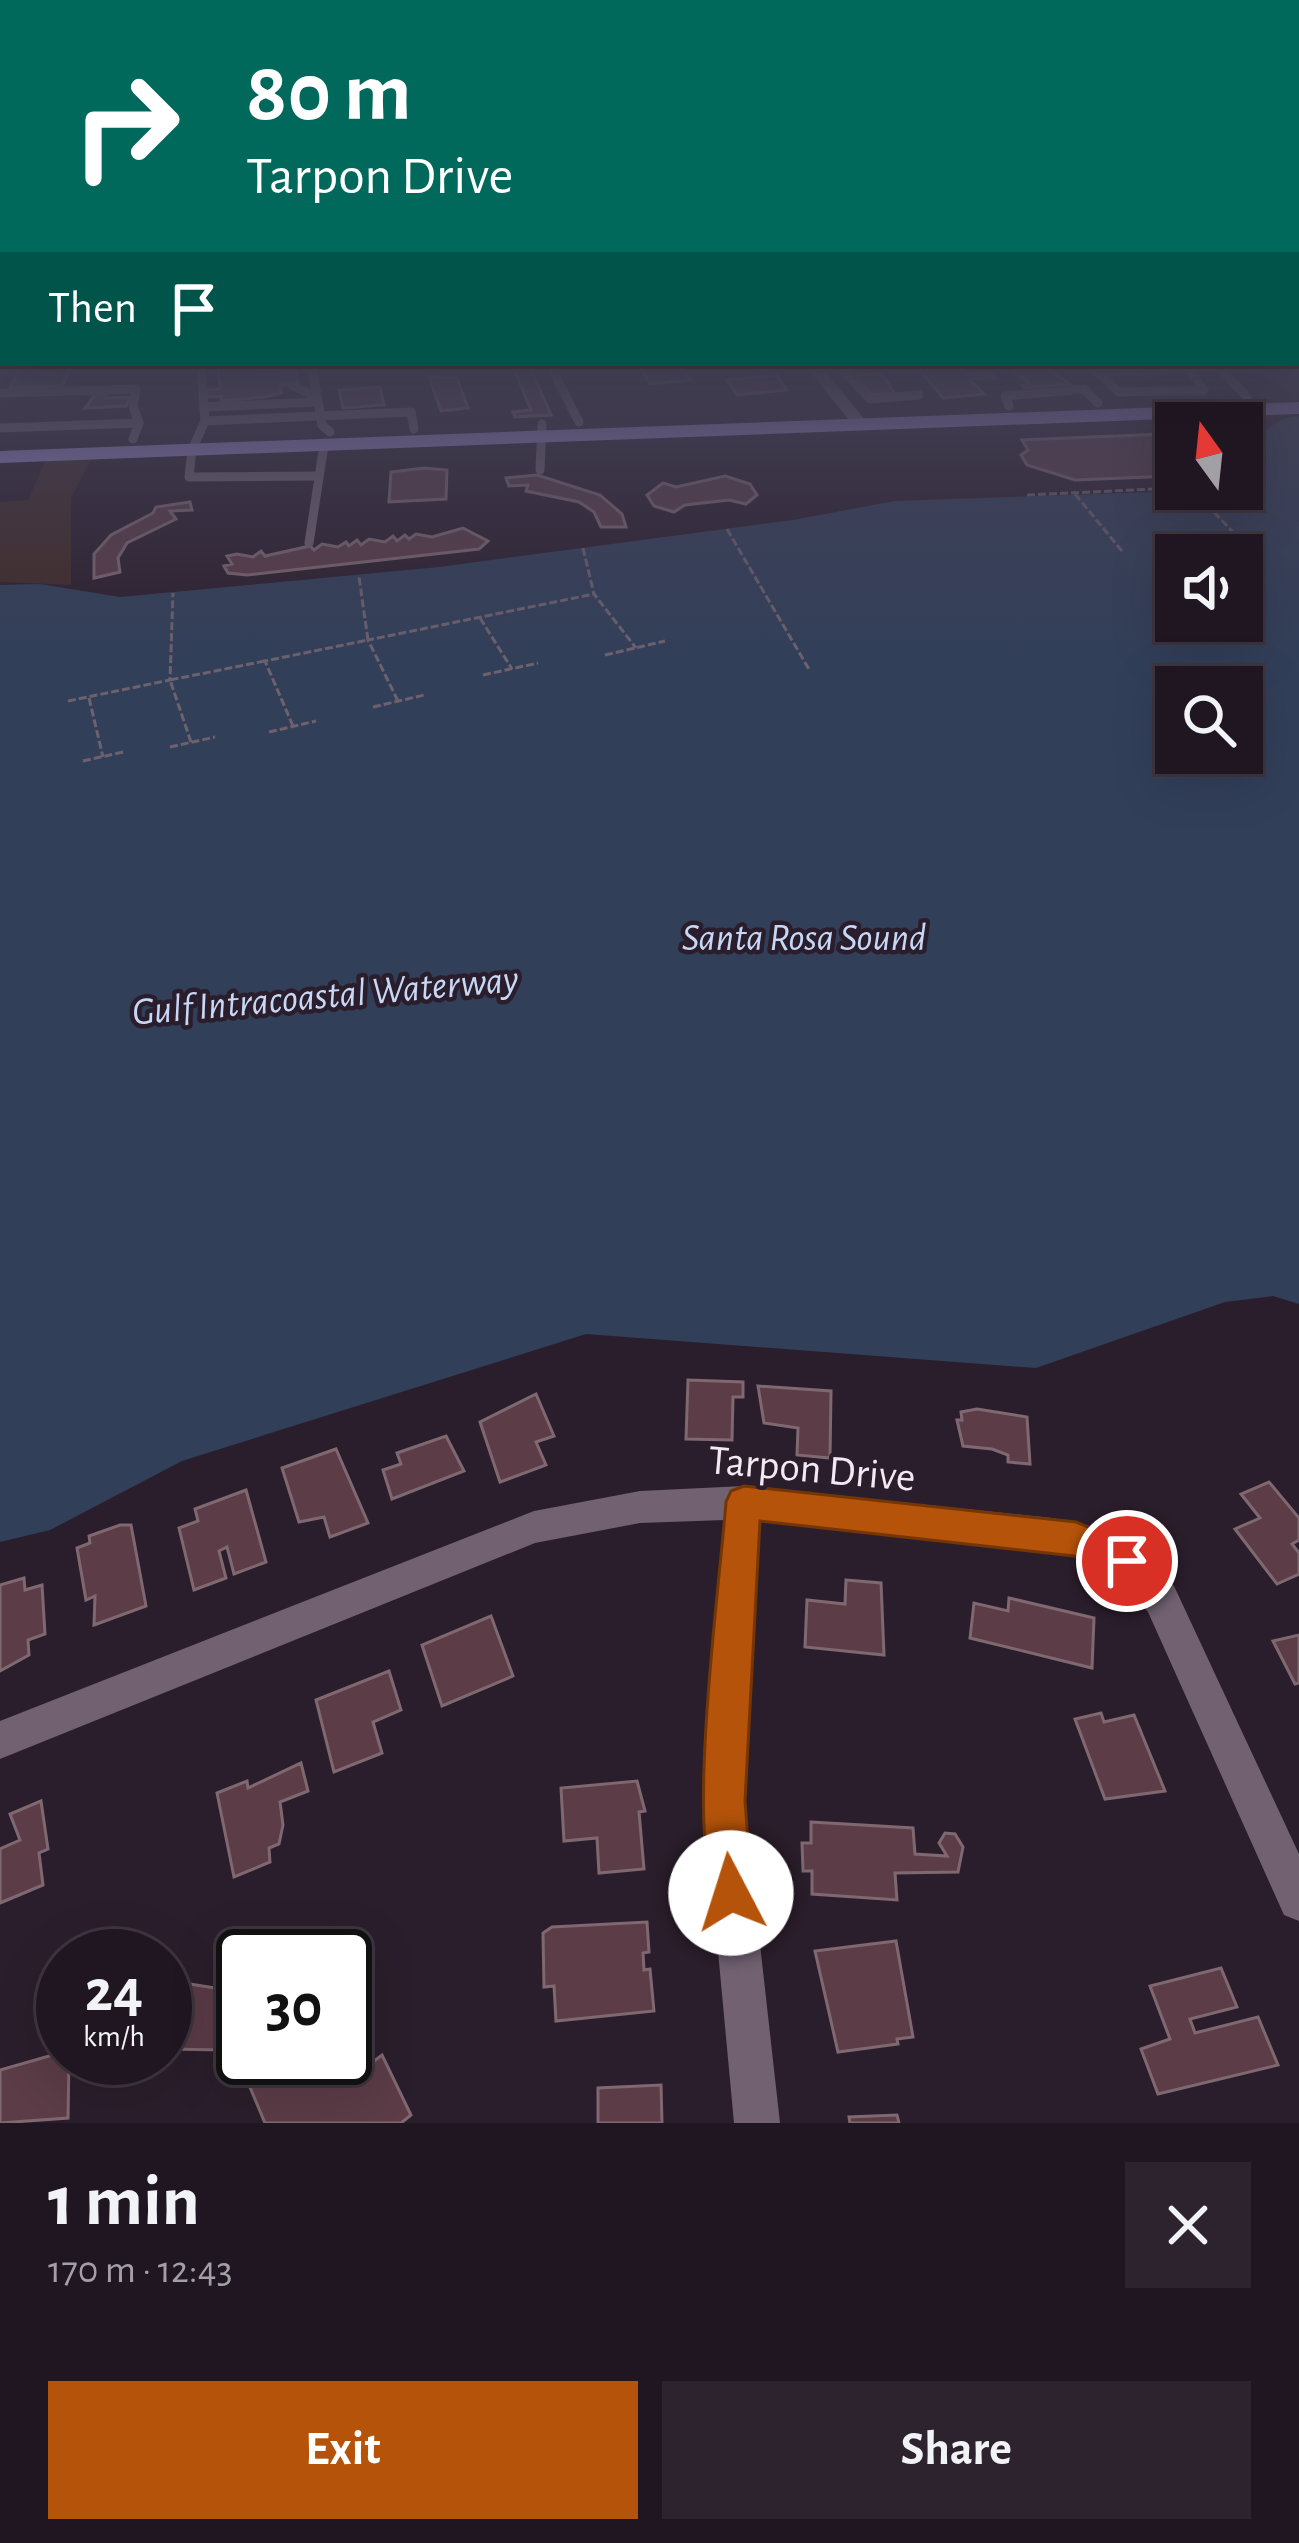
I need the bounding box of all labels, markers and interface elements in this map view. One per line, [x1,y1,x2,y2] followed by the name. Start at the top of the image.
[48,48,204,204] icon: right
[246,52,412,136] text: 80 m
[246,150,513,204] text: Tarpon Drive
[161,276,227,342] icon: arrive
[48,286,137,331] text: Then
[1155,402,1263,510] north arrow
[1155,402,1263,774] map controls
[1155,534,1263,642] button: sound
[1155,666,1263,774] button: search
[682,919,926,958] water label: Santa Rosa Sound
[131,960,520,1033] water label: Gulf Intracoastal Waterway
[706,1439,917,1499] street label: Tarpon Drive
[1076,1510,1178,1612] pin
[1094,1528,1160,1594] icon: arrive
[668,1830,794,1956] position arrow
[216,1929,372,2085] speed limit sign: 30
[85,1962,143,2022] text: 24
[83,2022,145,2052] text: km/h
[1125,2162,1251,2288] button: close
[48,2166,200,2238] text: 1 min
[48,2251,233,2290] text: 170 m · 12:43
[48,2381,638,2519] button: Exit
[662,2381,1251,2519] button: Share

